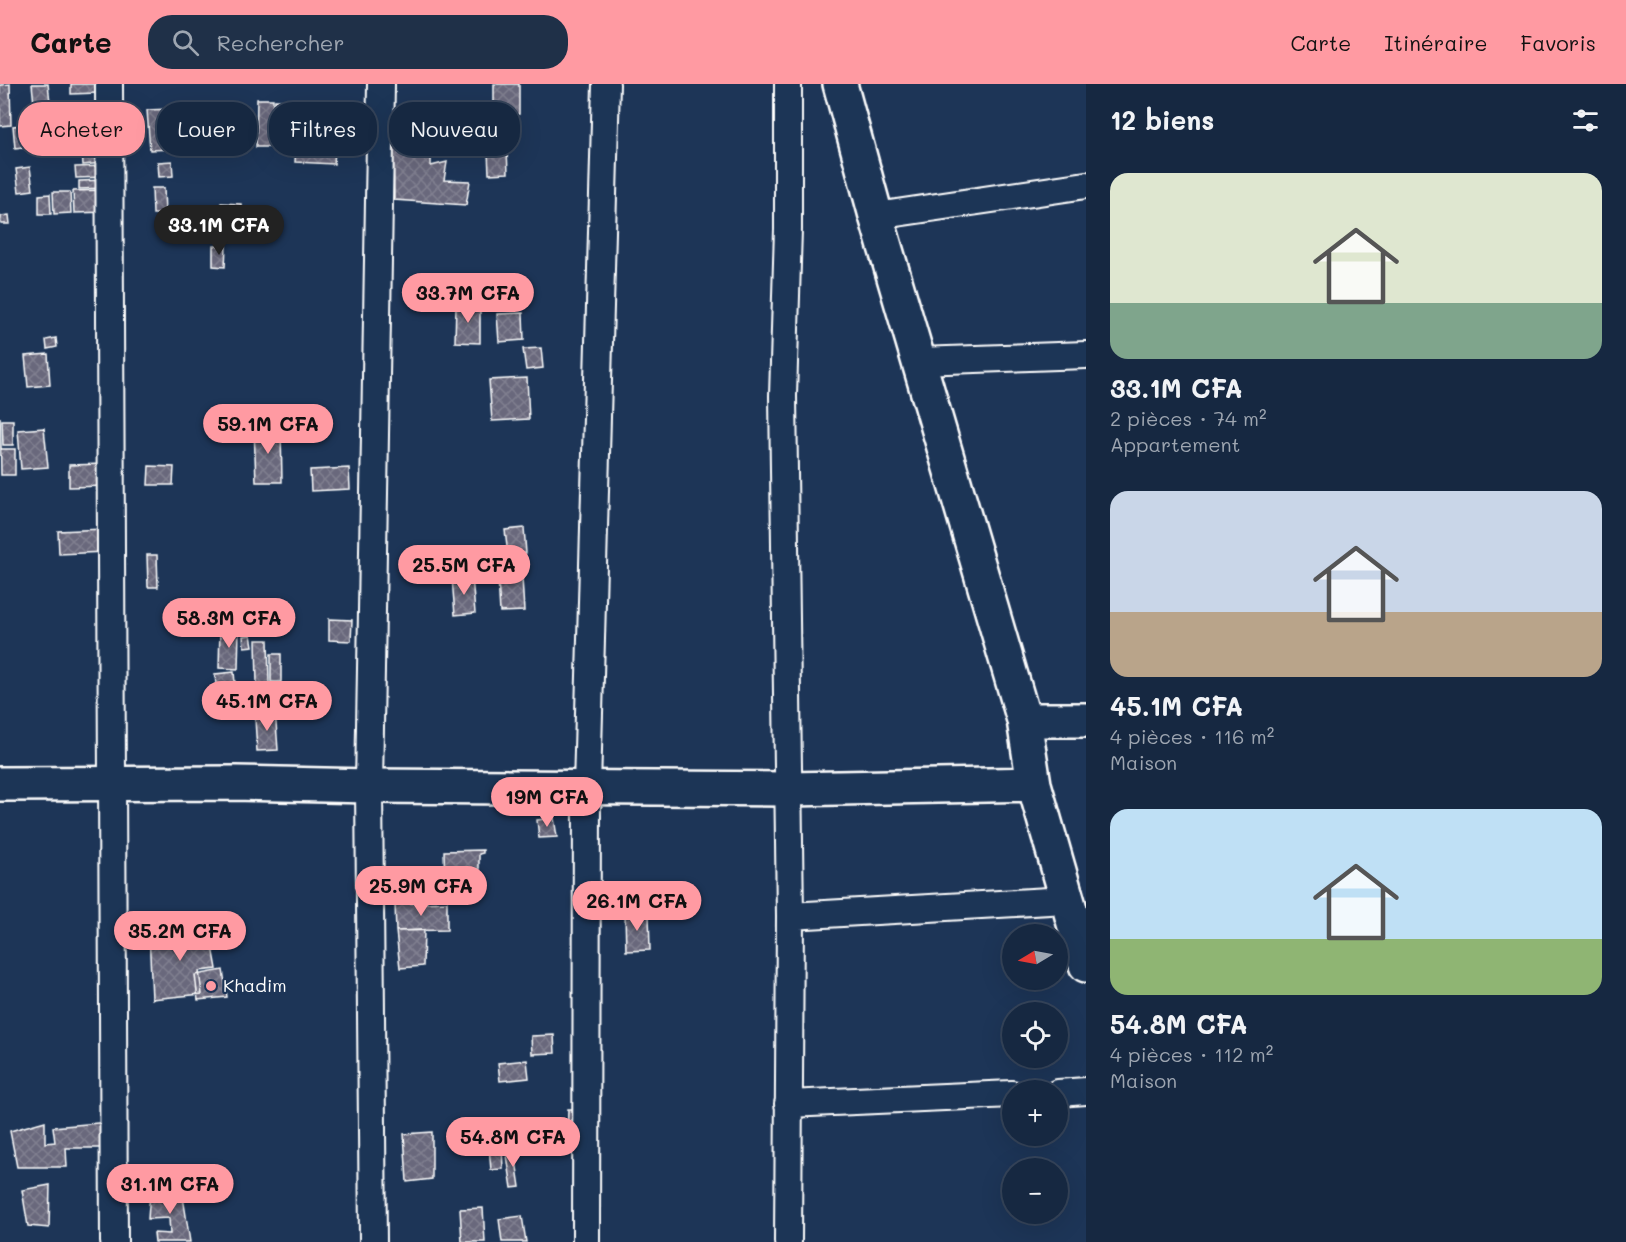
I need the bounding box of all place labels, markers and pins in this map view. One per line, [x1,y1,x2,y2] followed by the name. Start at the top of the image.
[150,205,288,256] pin: 33.1M CFA
[399,273,537,324] pin: 33.7M CFA
[199,404,337,455] pin: 59.1M CFA
[395,545,533,596] pin: 25.5M CFA
[160,598,298,649] pin: 58.3M CFA
[198,681,336,732] pin: 45.1M CFA
[492,777,602,828] pin: 19M CFA
[352,866,490,917] pin: 25.9M CFA
[568,881,706,932] pin: 26.1M CFA
[111,911,249,962] pin: 35.2M CFA
[223,973,287,997] place label: Khadim
[204,979,218,993] marker: Khadim
[444,1117,582,1168] pin: 54.8M CFA
[101,1164,239,1215] pin: 31.1M CFA

